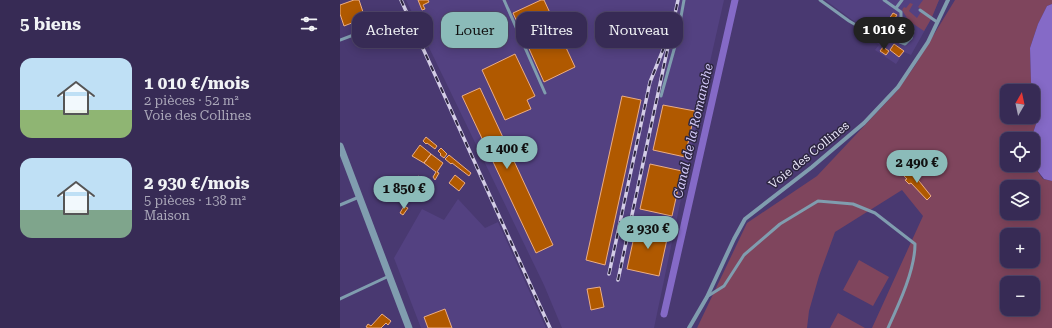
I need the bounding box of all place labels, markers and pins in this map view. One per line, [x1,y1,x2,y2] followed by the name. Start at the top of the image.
[847,17,921,51] pin: 1 010 €
[470,136,544,170] pin: 1 400 €
[880,150,954,184] pin: 2 490 €
[367,176,441,210] pin: 1 850 €
[611,216,685,250] pin: 2 930 €

